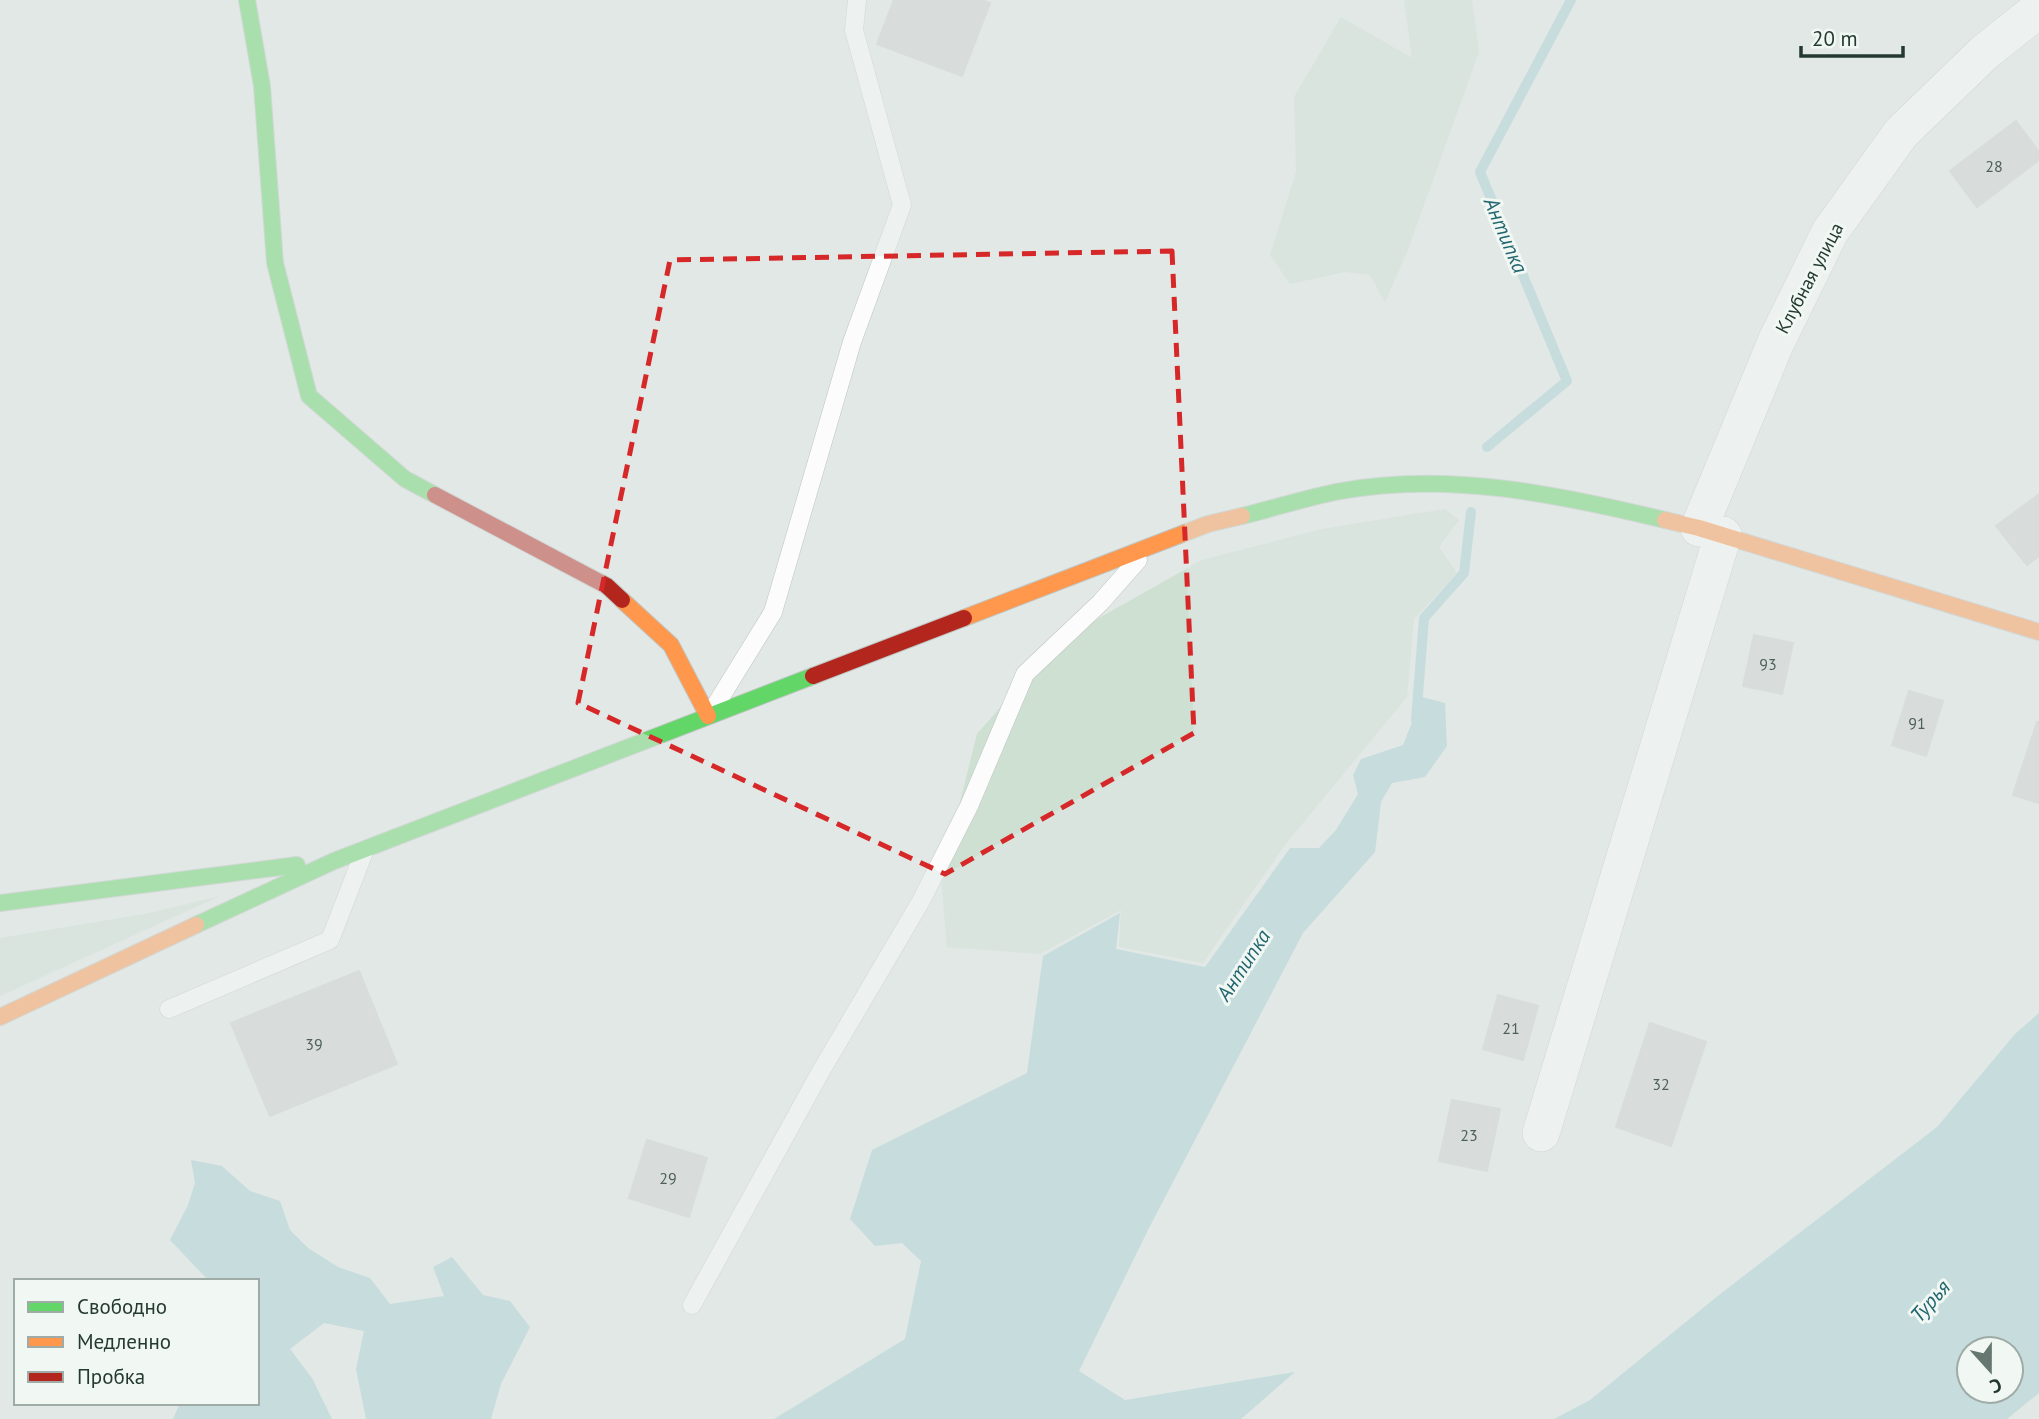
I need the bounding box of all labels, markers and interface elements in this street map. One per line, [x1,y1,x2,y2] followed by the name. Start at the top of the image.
[1801,14,1902,58] scale bar
[1812,25,1858,52] text: 20 m
[1985,156,2003,176] house number: 28
[1478,192,1534,278] water label: Антипка
[1770,218,1848,338] street label: Клубная улица
[1759,654,1777,674] house number: 93
[1908,713,1926,733] house number: 91
[1209,924,1276,1007] water label: Антипка
[1502,1018,1520,1038] house number: 21
[305,1034,323,1054] house number: 39
[1652,1074,1670,1094] house number: 32
[1460,1125,1478,1145] house number: 23
[659,1168,677,1188] house number: 29
[1904,1274,1956,1328] water label: Турья
[14,1279,259,1405] legend
[77,1293,167,1320] text: Свободно
[77,1328,171,1355] text: Медленно
[1955,1335,2025,1405] north arrow
[77,1363,145,1390] text: Пробка
[1986,1373,2005,1399] text: С

